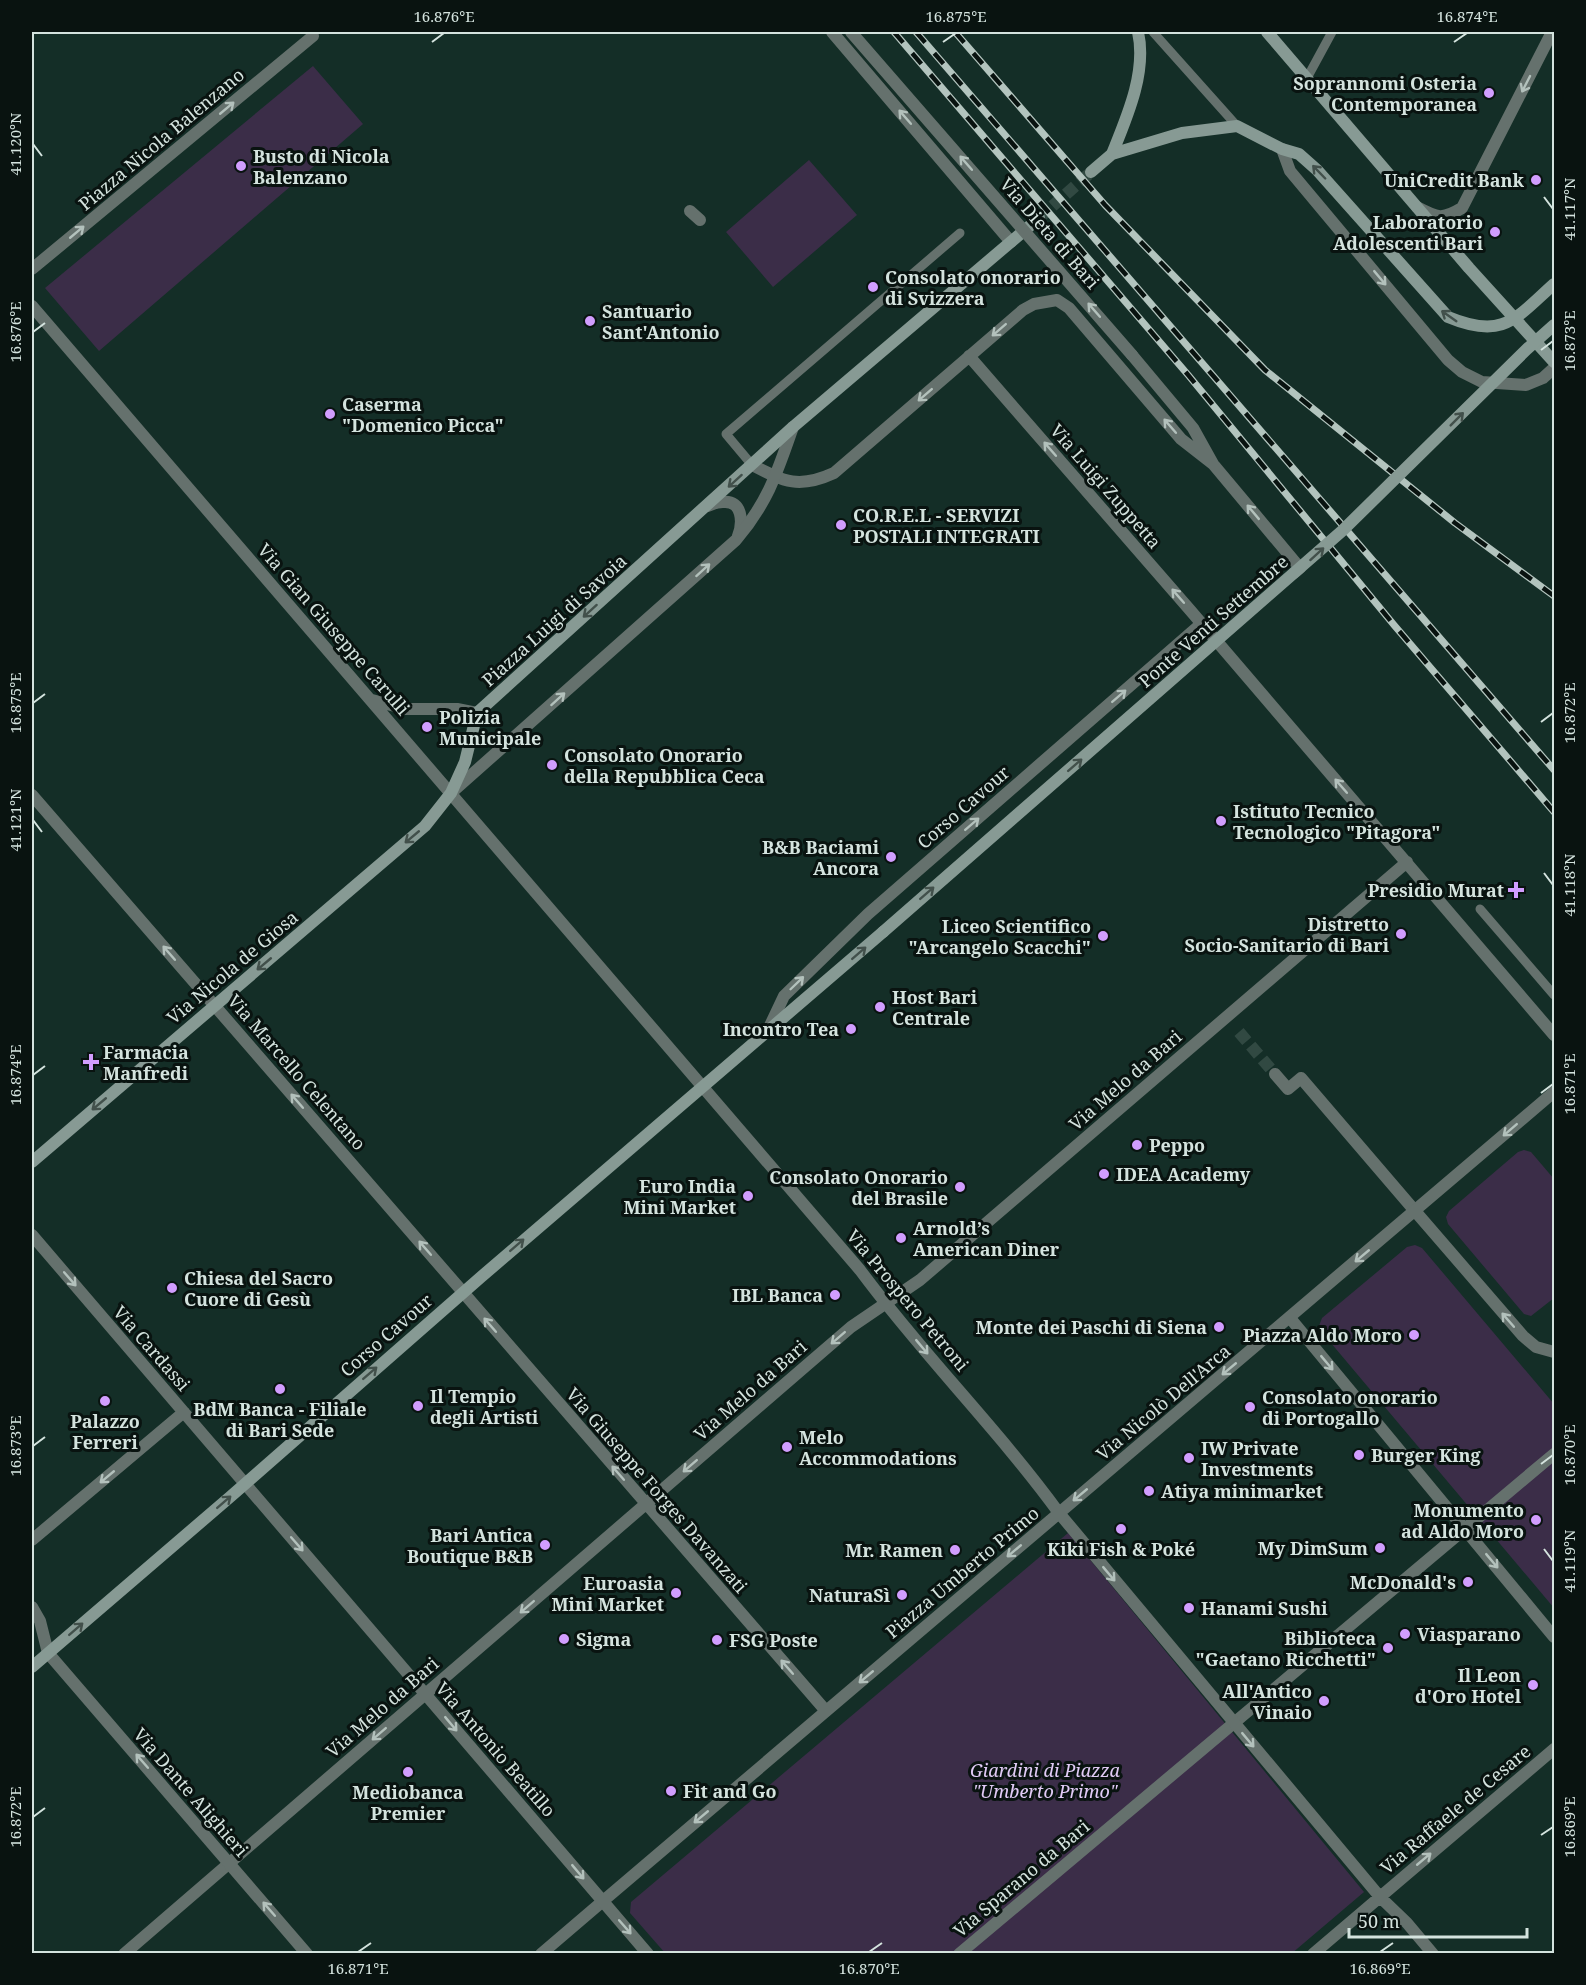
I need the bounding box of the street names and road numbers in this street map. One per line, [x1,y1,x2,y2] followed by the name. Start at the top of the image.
[73,63,249,215] street label: Piazza Nicola Balenzano
[995,172,1105,294] street label: Via Dieta di Bari
[1045,419,1167,553] street label: Via Luigi Zuppetta
[253,538,415,720] street label: Via Gian Giuseppe Carulli
[477,549,631,691] street label: Piazza Luigi di Savoia
[1133,549,1293,693] street label: Ponte Venti Settembre
[912,760,1015,854] street label: Corso Cavour
[161,905,303,1029] street label: Via Nicola de Giosa
[223,989,371,1155] street label: Via Marcello Celentano
[1064,1024,1187,1136] street label: Via Melo da Bari
[842,1224,975,1376] street label: Via Prospero Petroni
[335,1288,438,1382] street label: Corso Cavour
[108,1300,196,1396] street label: Via Cardassi
[689,1334,812,1446] street label: Via Melo da Bari
[1091,1339,1235,1465] street label: Via Nicolò Dell'Arca
[561,1382,753,1598] street label: Via Giuseppe Forges Davanzati
[880,1501,1044,1643] street label: Piazza Umberto Primo
[321,1651,444,1763] street label: Via Melo da Bari
[431,1676,561,1822] street label: Via Antonio Beatillo
[128,1723,254,1862] street label: Via Dante Alighieri
[1375,1739,1535,1879] street label: Via Raffaele de Cesare
[948,1814,1094,1942] street label: Via Sparano da Bari

